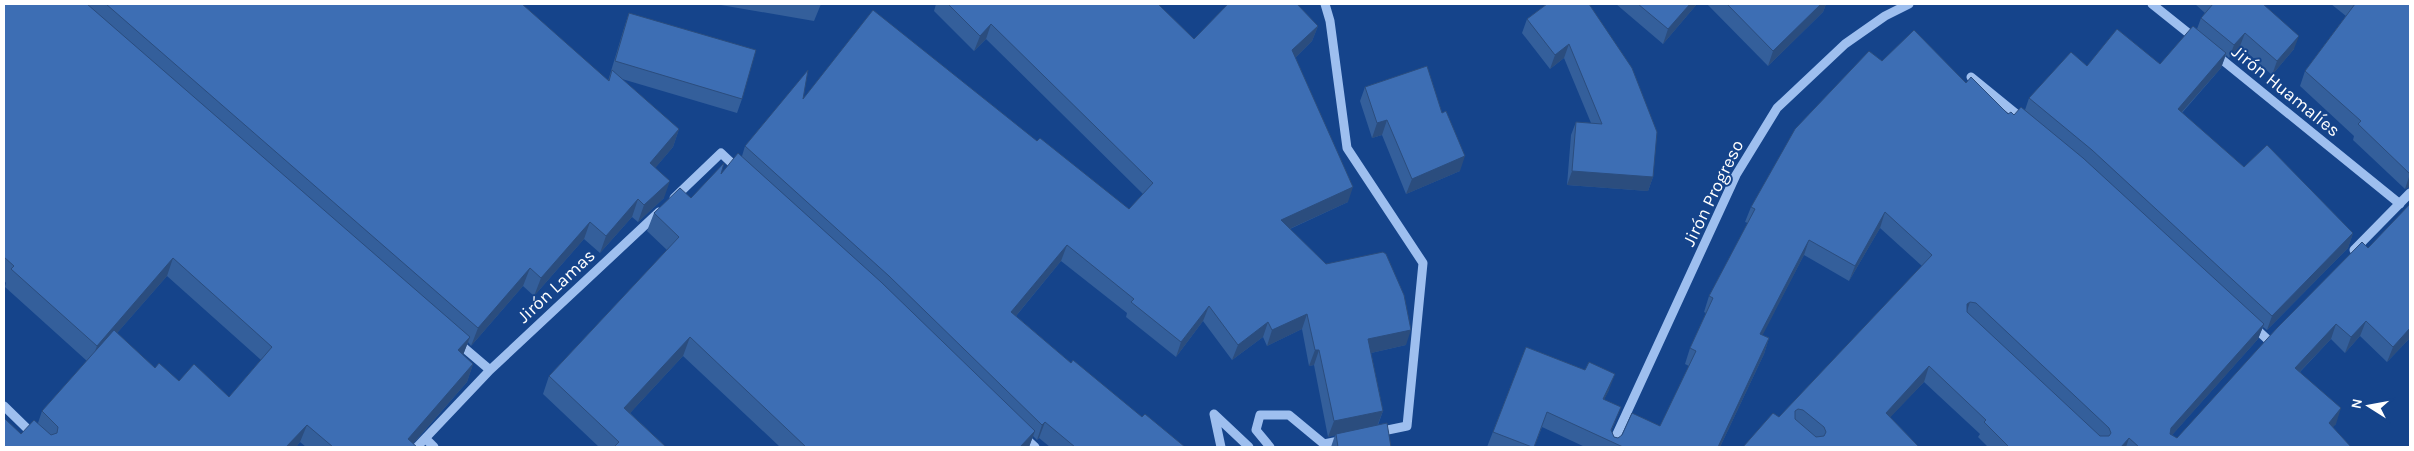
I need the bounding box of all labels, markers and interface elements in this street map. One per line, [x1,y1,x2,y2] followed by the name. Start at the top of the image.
[2227,41,2345,141] street label: Jirón Huamalíes
[1678,136,1748,250] street label: Jirón Progreso
[512,244,600,328] street label: Jirón Lamas
[2344,381,2394,431] north arrow
[2347,397,2366,410] text: N

